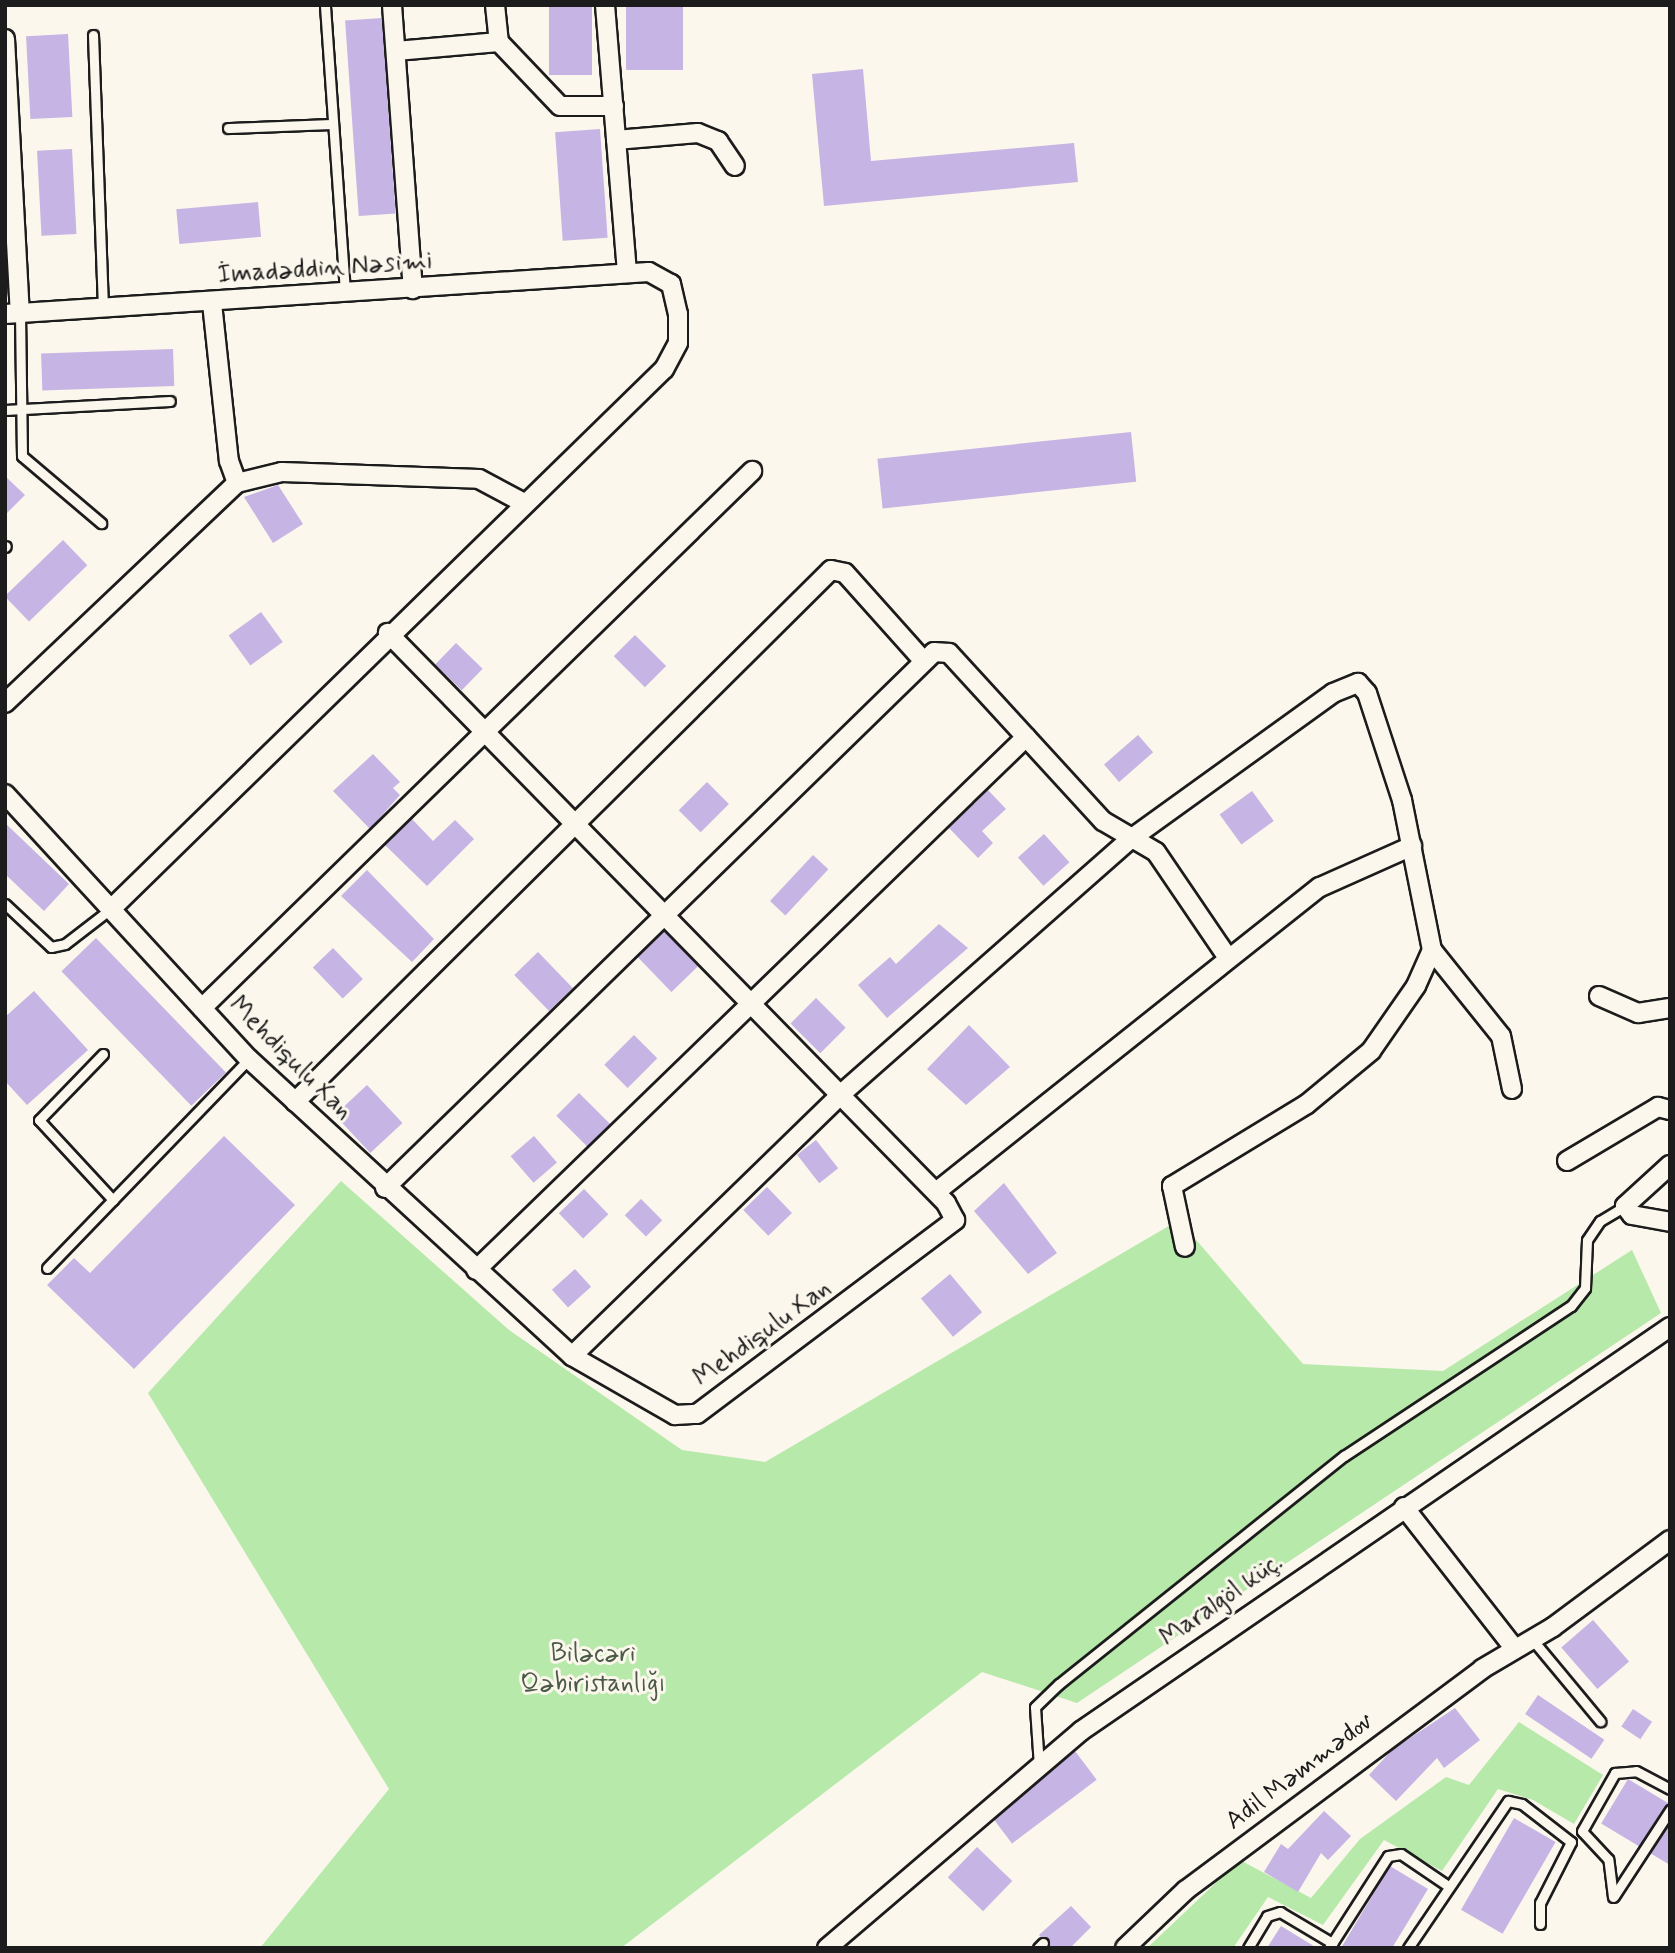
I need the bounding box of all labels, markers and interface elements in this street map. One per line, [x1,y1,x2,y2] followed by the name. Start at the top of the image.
[217,246,433,292] street label: İmadəddin Nəsimi
[220,989,360,1129] street label: Mehdiqulu Xan
[687,1273,839,1395] street label: Mehdiqulu Xan
[1155,1548,1289,1654] street label: Maralgöl küç.
[520,1639,666,1700] park label: Biləcəri Qəbiristanlığı
[1219,1706,1381,1838] street label: Adil Məmmədov

